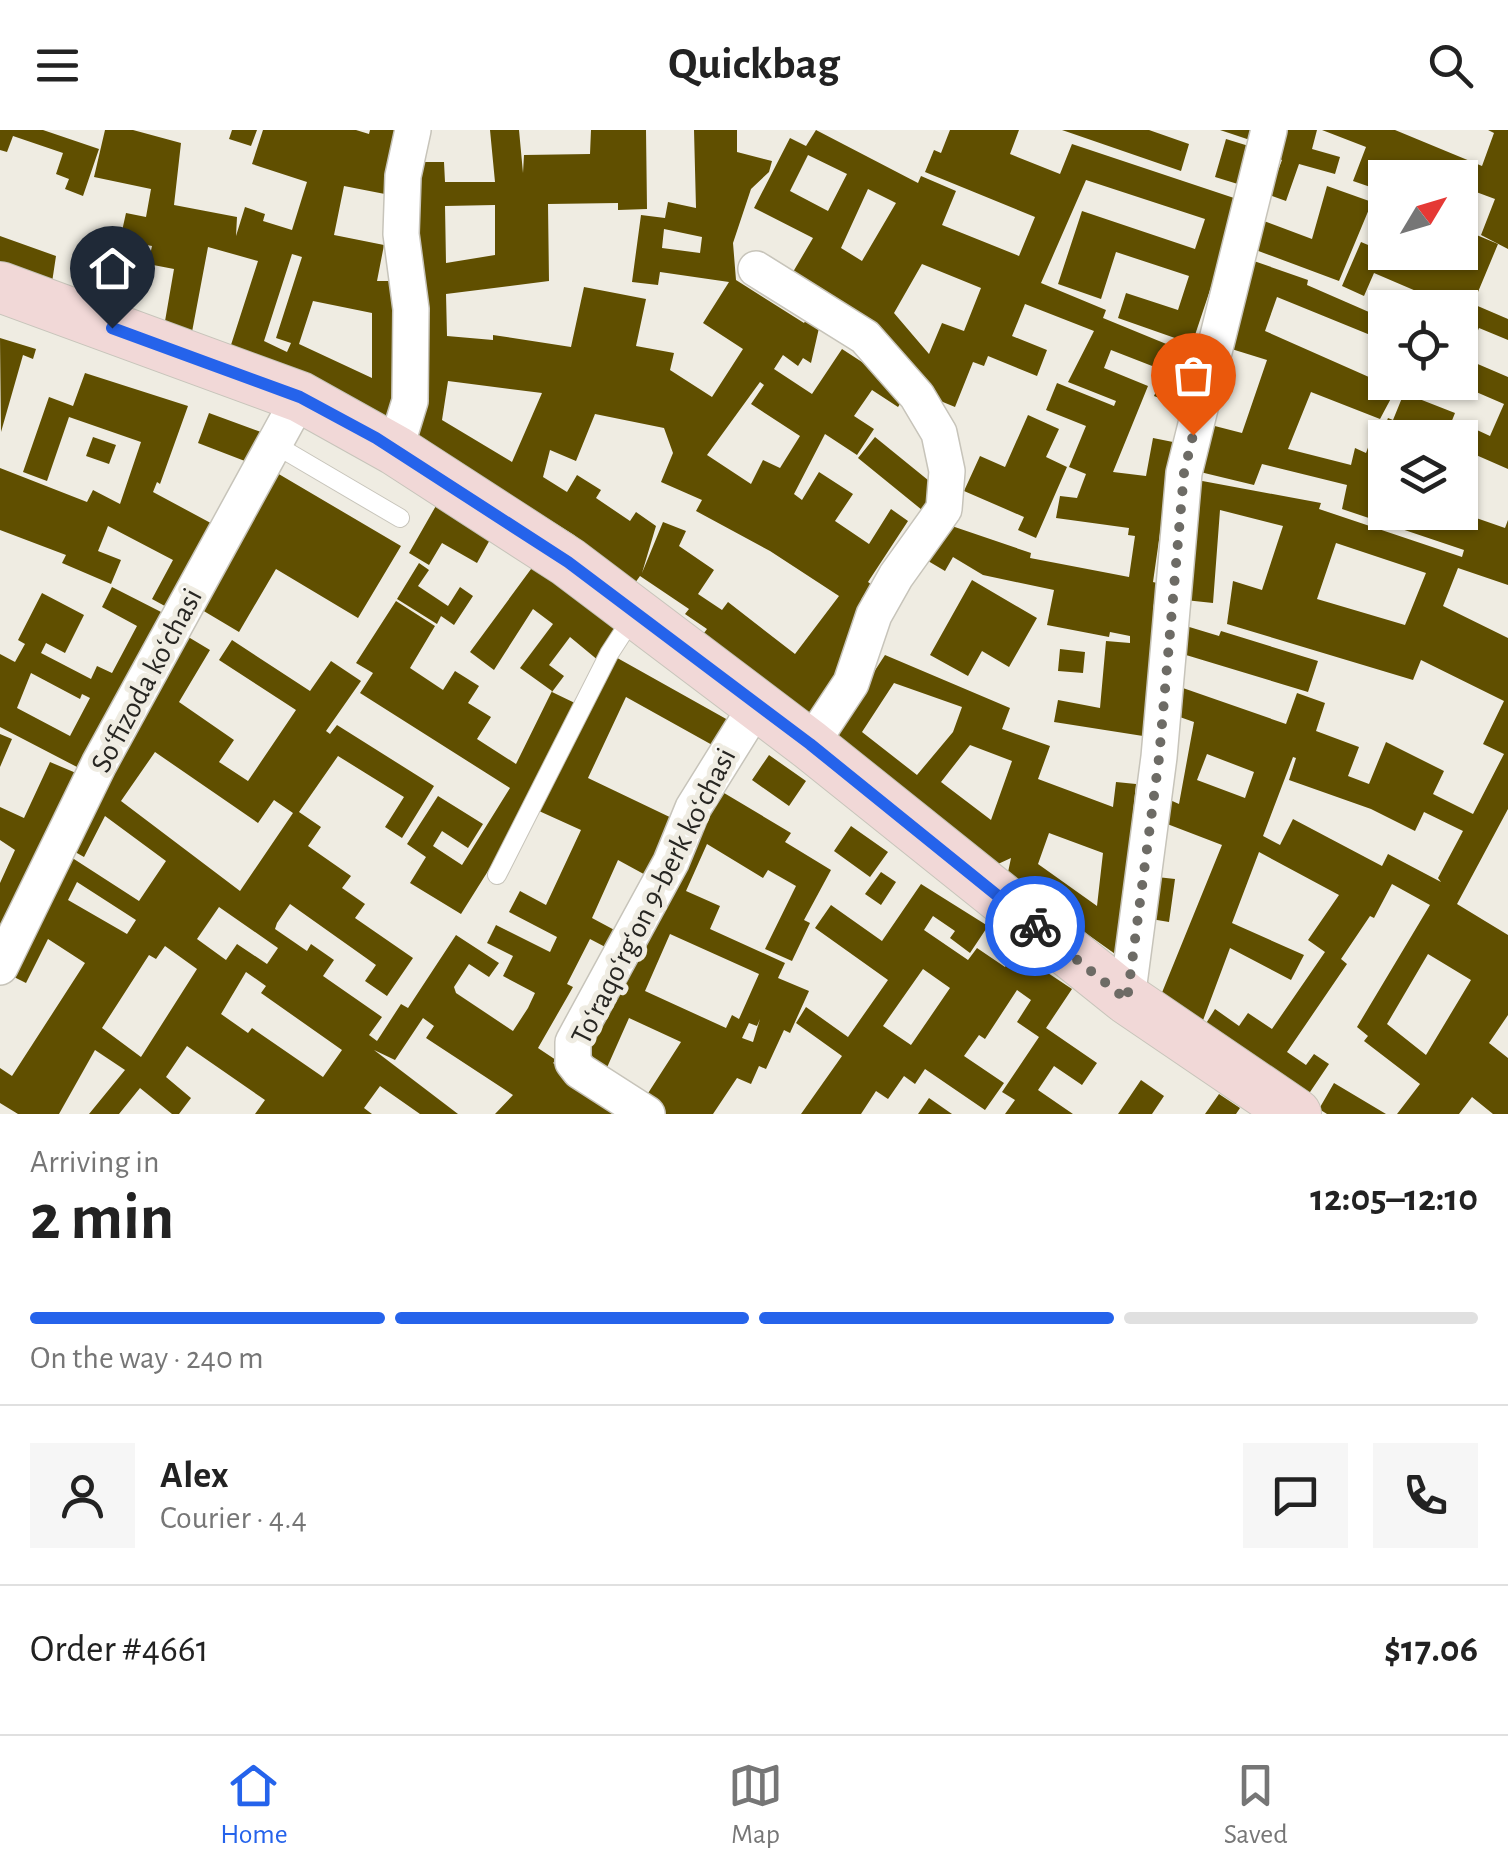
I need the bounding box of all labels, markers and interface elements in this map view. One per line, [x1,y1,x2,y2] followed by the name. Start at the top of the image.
[30,38,85,93] icon: menu
[1423,38,1478,93] icon: search
[668,42,840,87] text: Quickbag
[1368,160,1478,270] north arrow
[1368,160,1478,530] map controls
[70,226,155,329] pin
[85,241,140,296] icon: home
[1368,290,1478,400] button: locate
[1151,333,1236,436] pin
[1166,348,1221,403] icon: bag
[1368,420,1478,530] button: layers
[86,584,208,777] street label: Soʻfizoda koʻchasi
[566,743,742,1049] street label: Toʻraqoʻrgʻon 9-berk koʻchasi
[985,876,1085,976] courier
[1008,899,1063,954] icon: bike
[30,1146,159,1178] text: Arriving in
[1310,1180,1478,1218] text: 12:05–12:10
[30,1186,174,1251] text: 2 min
[30,1342,264,1374] text: On the way · 240 m
[30,1443,135,1548] button: person
[1243,1443,1348,1548] button: chat
[1373,1443,1478,1548] button: phone
[160,1457,229,1495] text: Alex
[160,1502,307,1534] text: Courier · 4.4
[30,1631,209,1669] text: Order #4661
[1384,1631,1478,1669] text: $17.06
[220,1758,288,1852] tab: Home
[728,1758,783,1852] tab: Map
[1224,1758,1288,1852] tab: Saved

